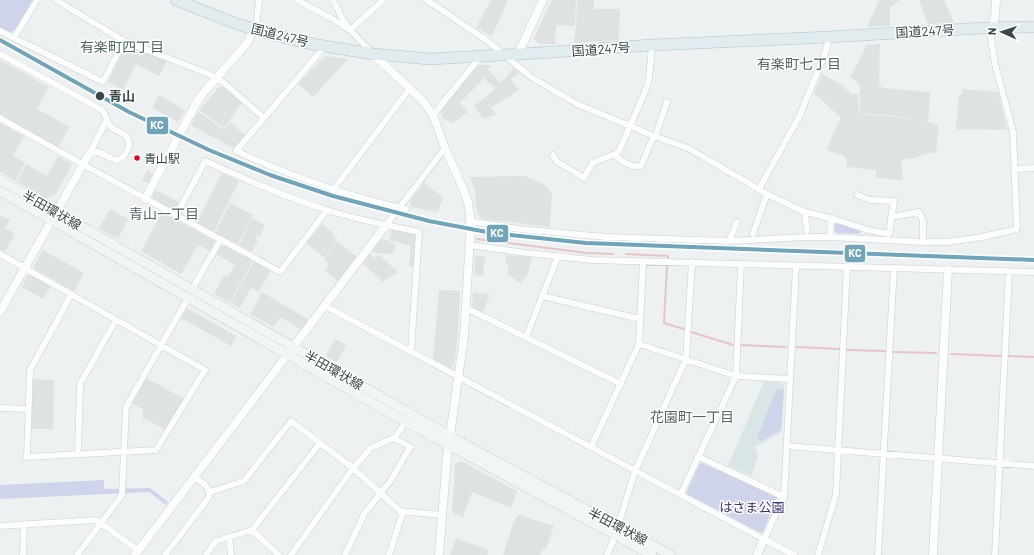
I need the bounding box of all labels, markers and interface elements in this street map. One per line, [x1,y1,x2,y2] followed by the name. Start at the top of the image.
[982,12,1022,52] north arrow
[249,20,311,50] street label: 国道247号
[895,21,955,41] street label: 国道247号
[985,27,998,35] text: N
[80,38,164,55] district label: 有楽町四丁目
[571,39,631,59] street label: 国道247号
[757,55,841,72] district label: 有楽町七丁目
[109,88,135,104] place label: 青山
[94,90,106,102] marker: 青山
[146,116,169,135] line badge: KC
[150,118,164,131] text: KC
[144,151,180,165] place label: 青山駅
[132,153,142,163] marker: 青山駅
[20,187,84,233] street label: 半田環状線
[129,205,199,222] district label: 青山一丁目
[486,224,509,243] line badge: KC
[490,226,504,239] text: KC
[844,244,866,263] line badge: KC
[848,246,862,259] text: KC
[302,347,366,393] street label: 半田環状線
[650,408,734,425] district label: 花園町一丁目
[719,499,785,515] park label: はさま公園
[586,504,650,548] street label: 半田環状線

